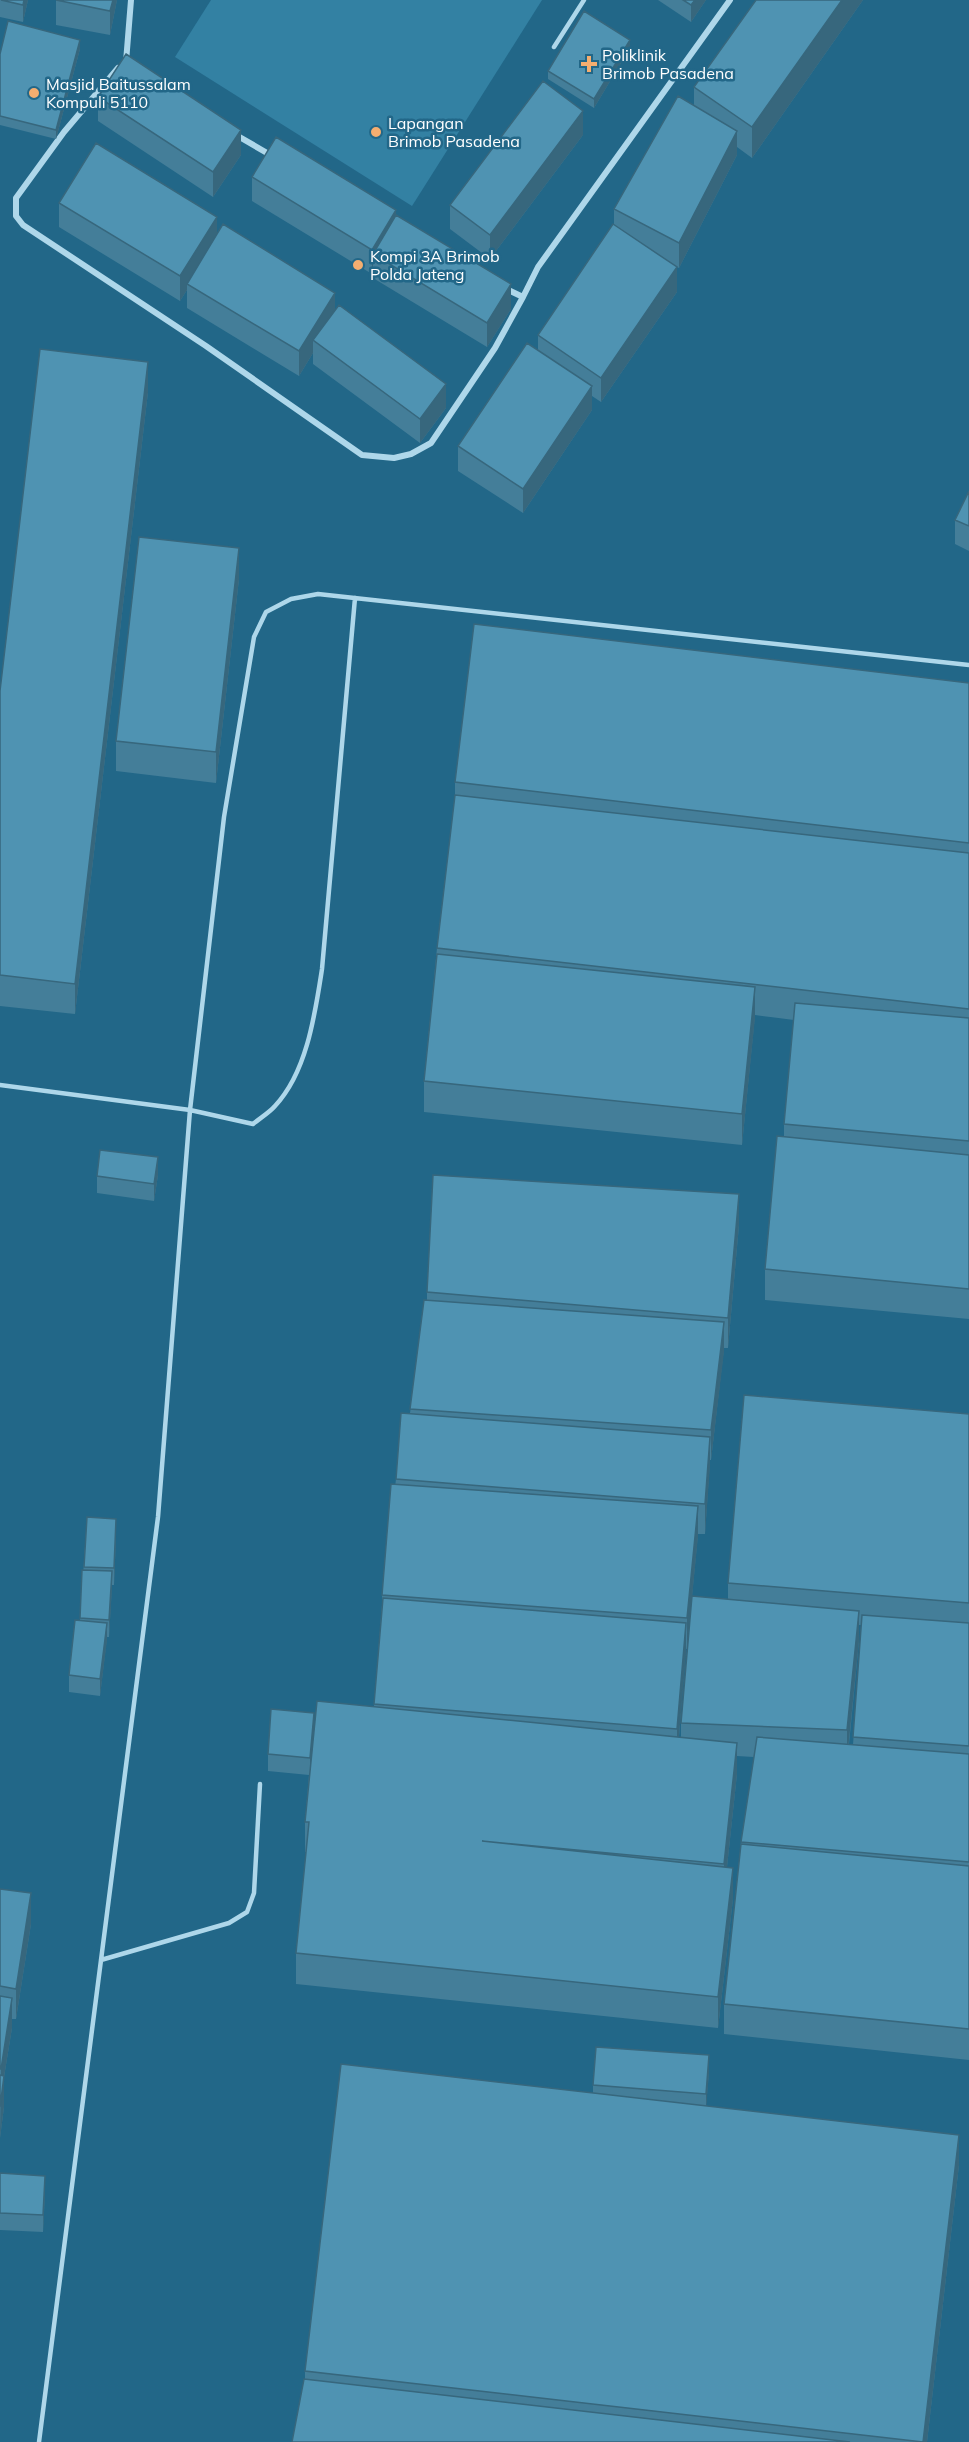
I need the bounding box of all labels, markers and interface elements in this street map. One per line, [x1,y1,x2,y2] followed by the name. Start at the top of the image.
[602,45,734,83] place label: Poliklinik Brimob Pasadena
[580,55,598,73] marker: Poliklinik Brimob Pasadena
[46,74,191,112] place label: Masjid Baitussalam Kompuli 5110
[27,86,41,100] marker: Masjid Baitussalam Kompuli 5110
[388,113,520,151] place label: Lapangan Brimob Pasadena
[369,125,383,139] marker: Lapangan Brimob Pasadena
[370,246,500,284] place label: Kompi 3A Brimob Polda Jateng
[351,258,365,272] marker: Kompi 3A Brimob Polda Jateng

